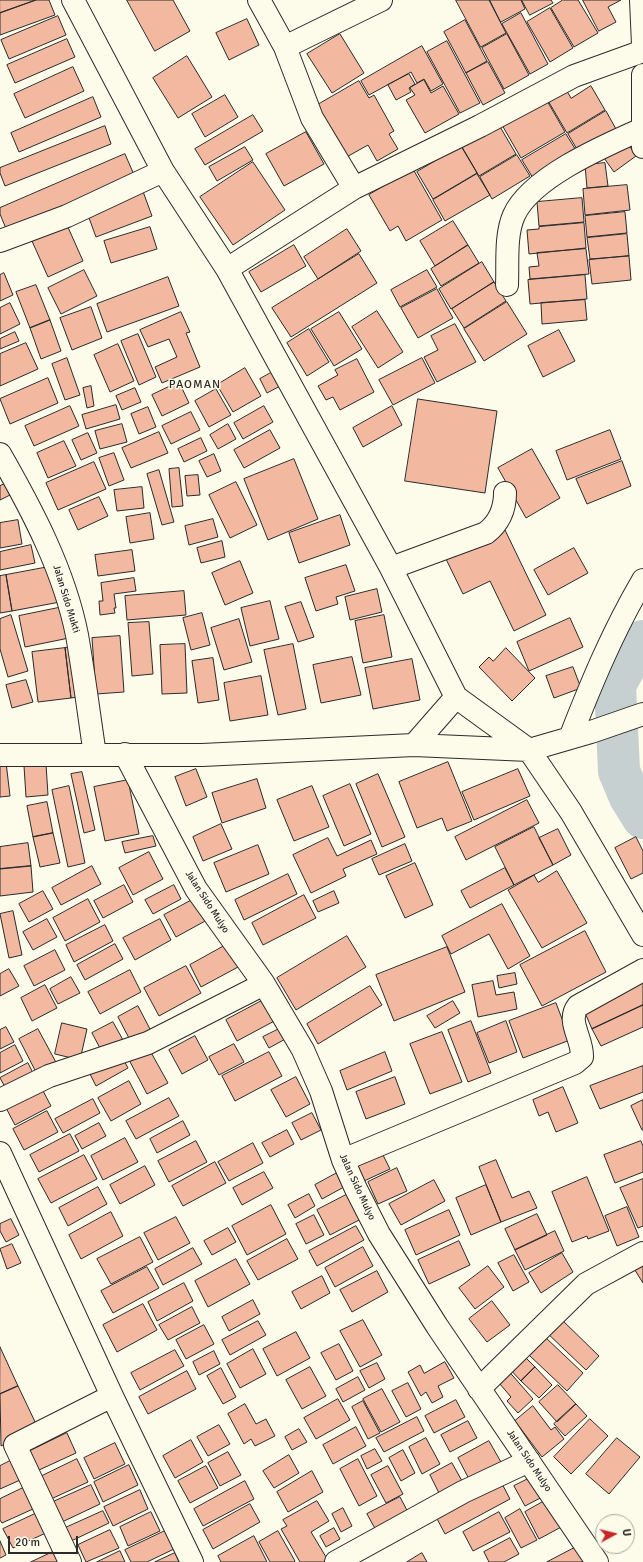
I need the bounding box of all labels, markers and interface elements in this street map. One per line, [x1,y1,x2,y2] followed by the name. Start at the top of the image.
[169,378,221,392] district label: PAOMAN
[50,563,82,635] street label: Jalan Sido Mukti
[182,869,232,935] street label: Jalan Sido Mulyo
[336,1152,378,1222] street label: Jalan Sido Mulyo
[504,1428,554,1494] street label: Jalan Sido Mulyo
[595,1514,635,1554] north arrow
[10,1528,80,1554] scale bar
[620,1528,633,1537] text: U
[15,1535,40,1550] text: 20 m

